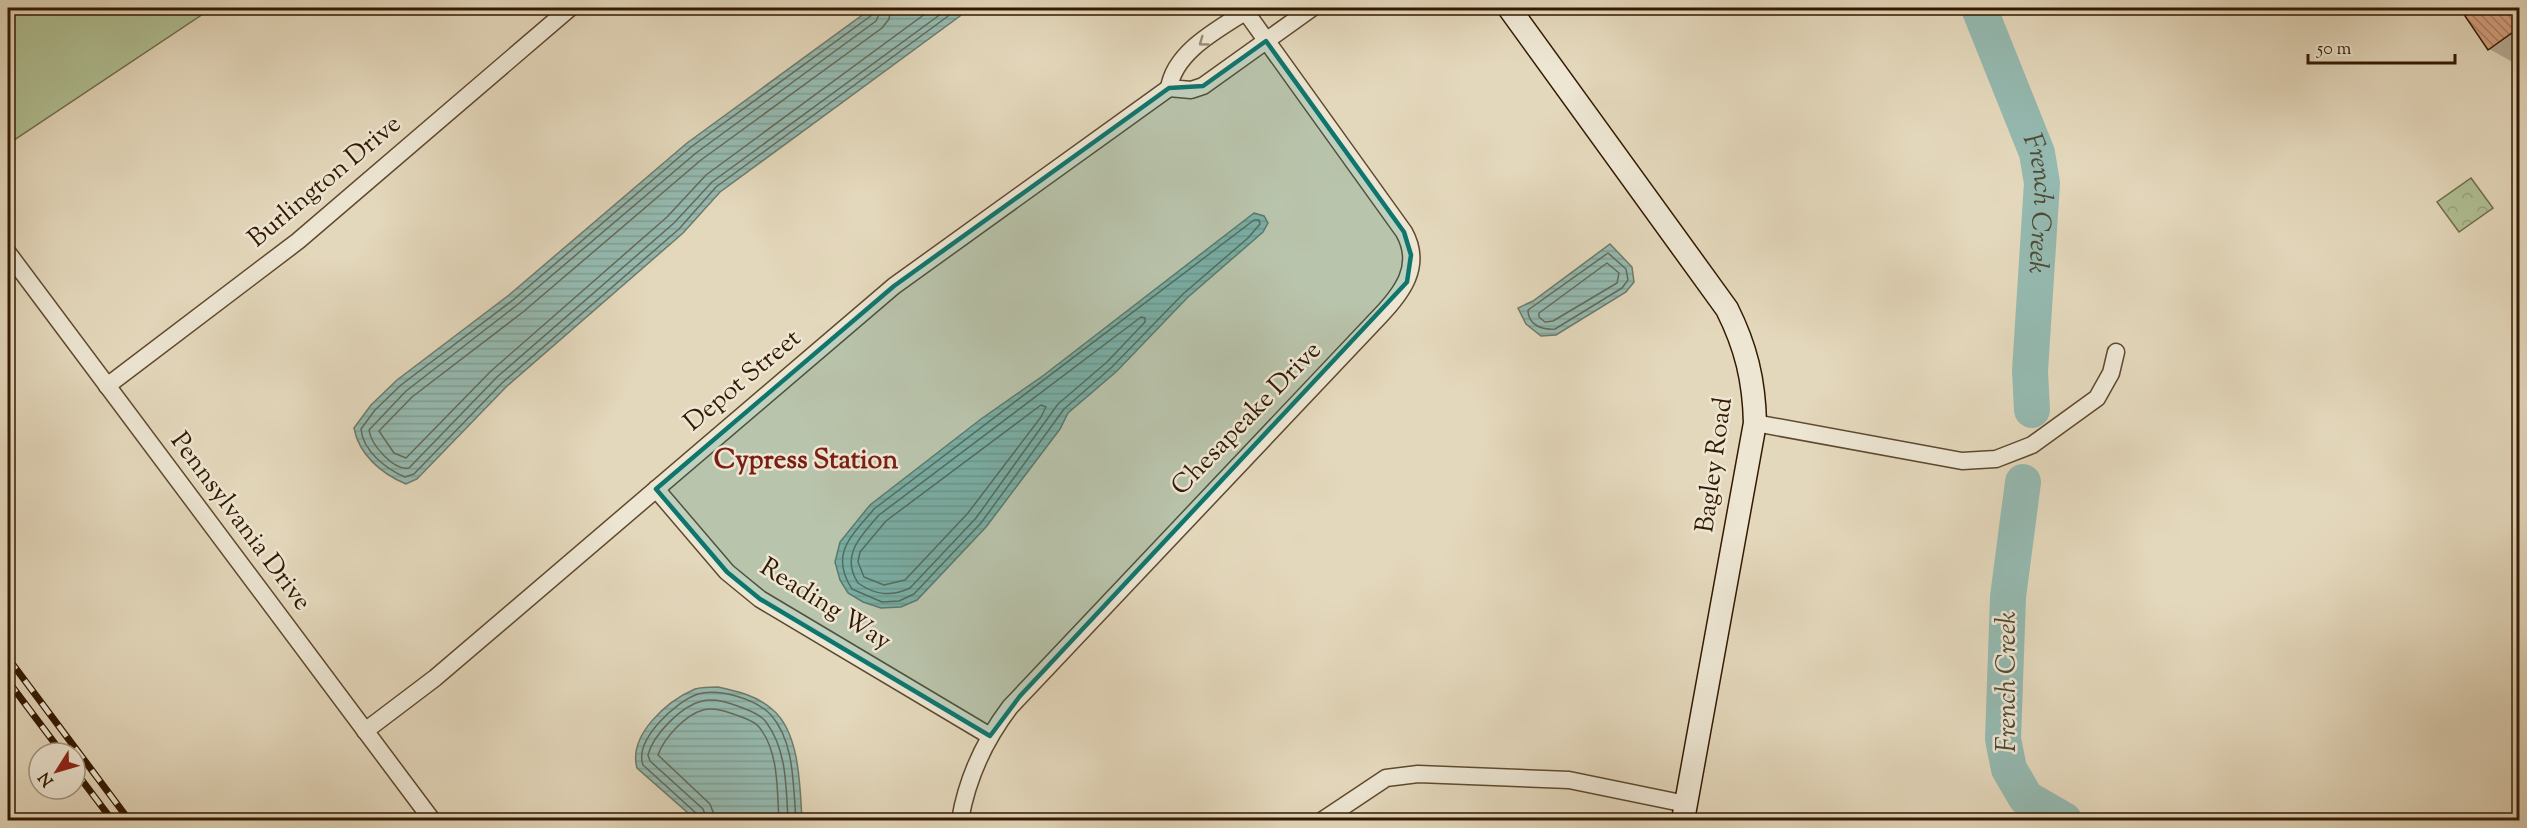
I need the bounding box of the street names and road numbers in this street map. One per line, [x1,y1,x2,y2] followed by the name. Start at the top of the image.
[240,107,410,257] street label: Burlington Drive
[677,321,810,441] street label: Depot Street
[1163,333,1331,505] street label: Chesapeake Drive
[1687,395,1743,535] street label: Bagley Road
[161,425,319,619] street label: Pennsylvania Drive
[752,550,898,660] street label: Reading Way

